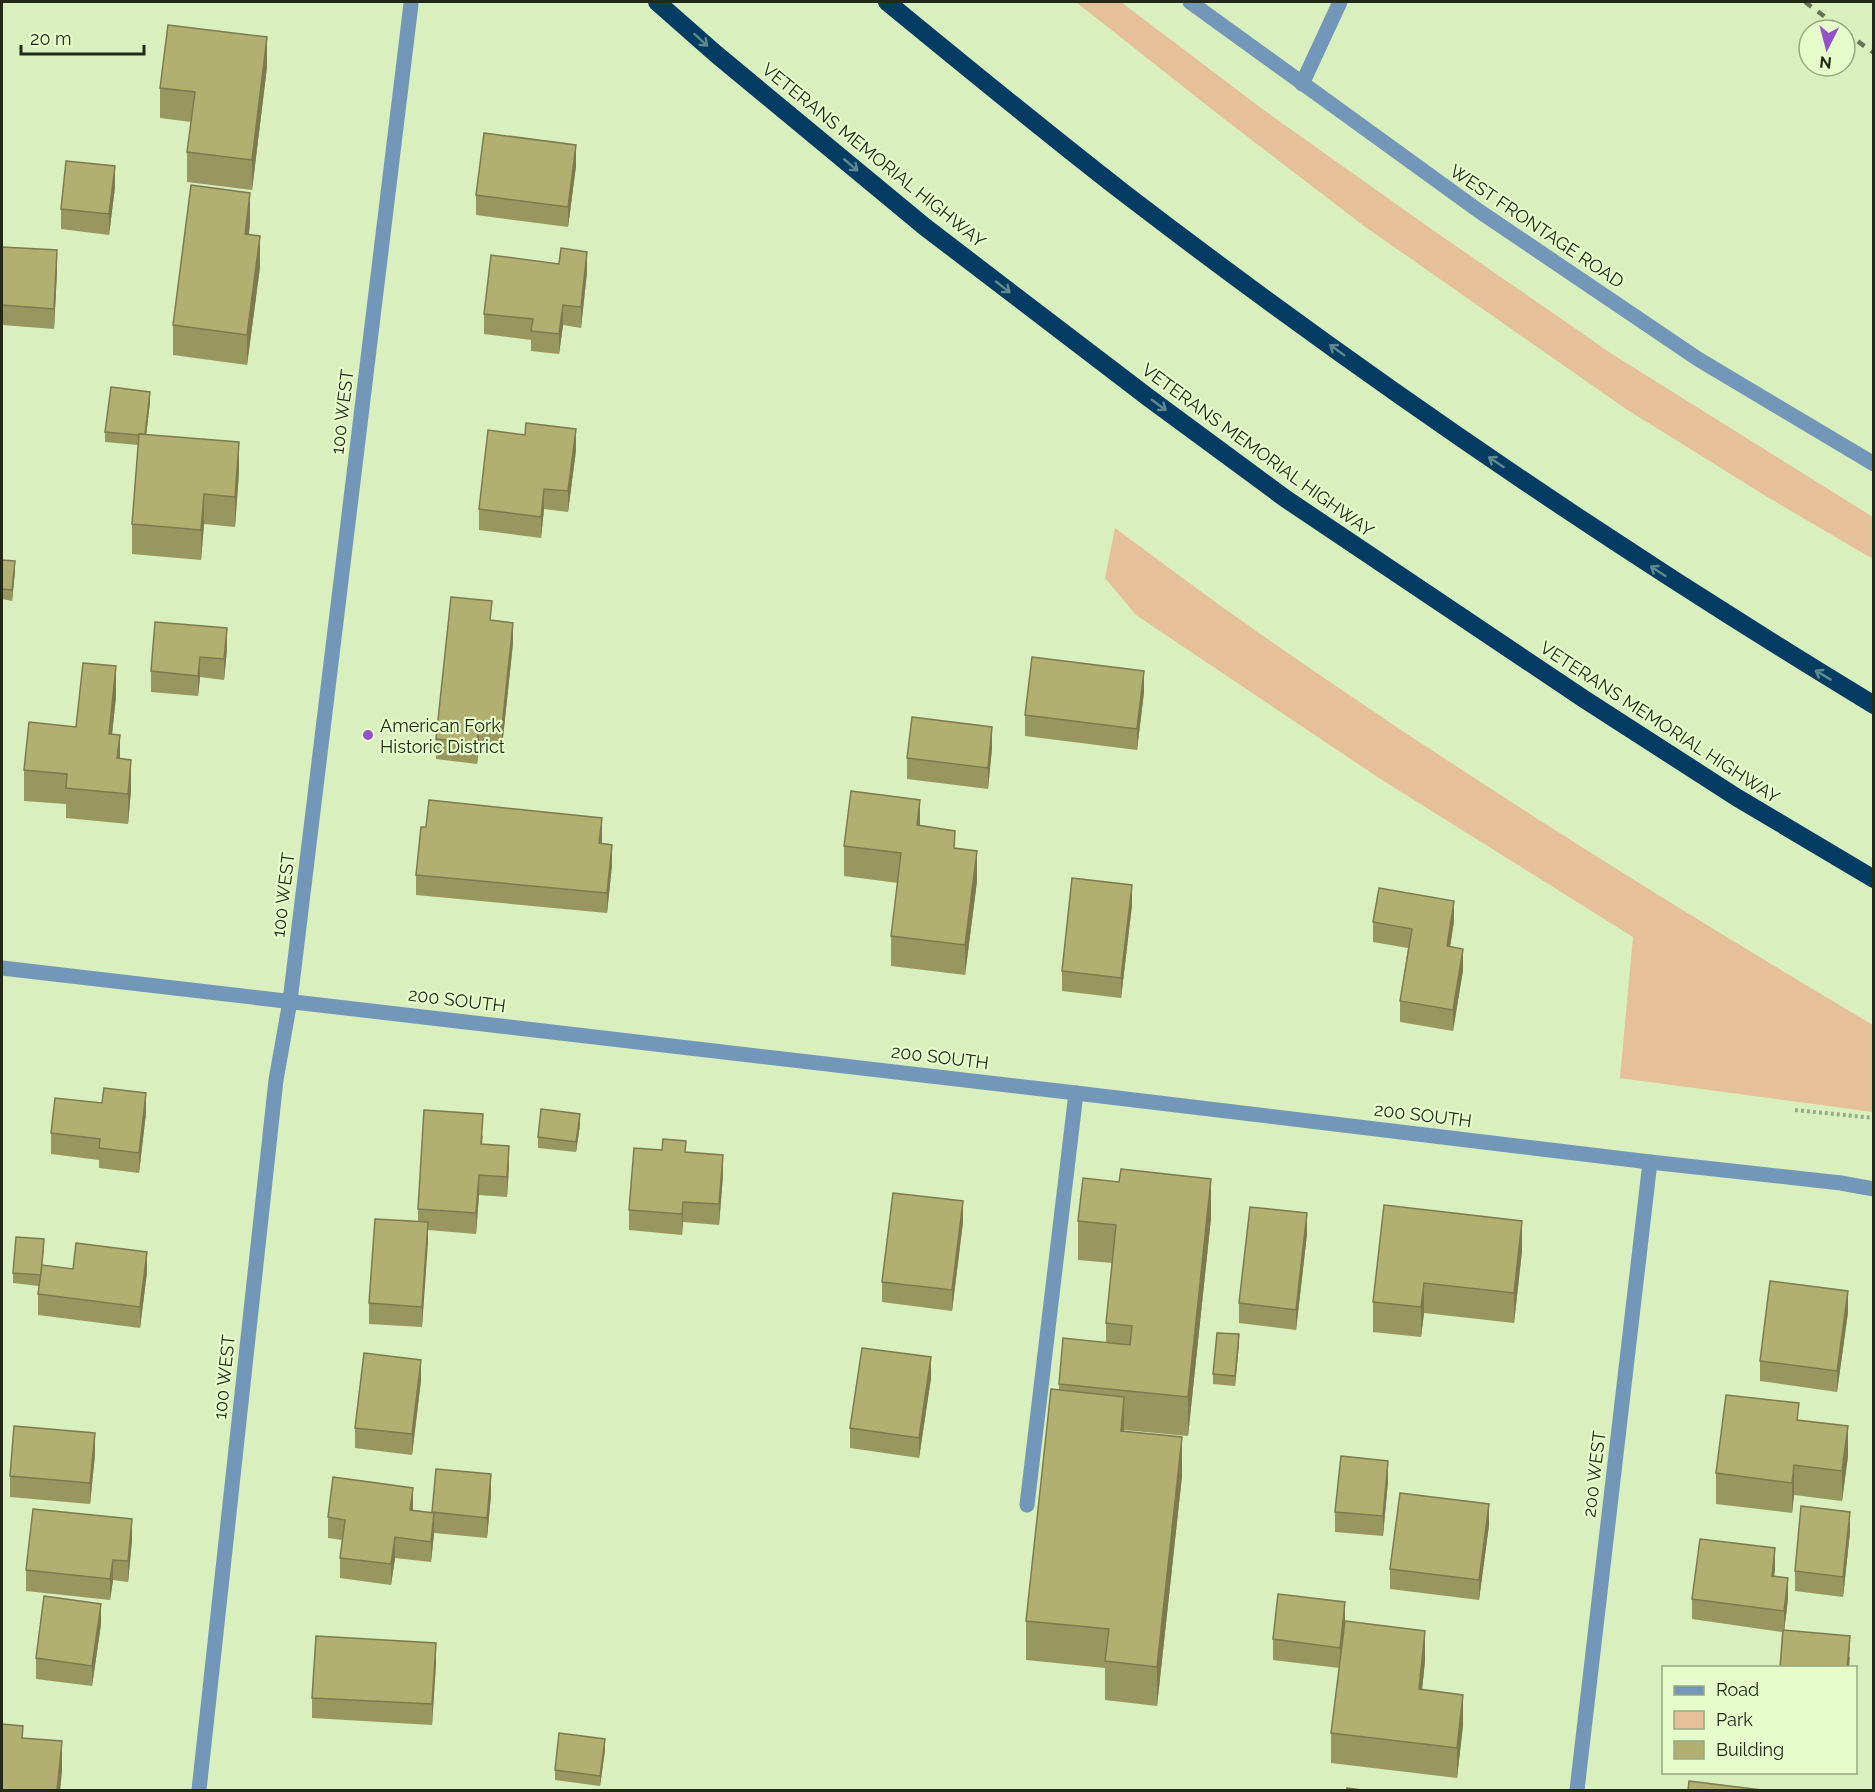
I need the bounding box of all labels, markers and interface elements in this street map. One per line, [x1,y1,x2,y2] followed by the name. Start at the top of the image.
[21,18,144,56] scale bar
[1797,18,1857,78] north arrow
[30,28,72,49] text: 20 m
[693,33,708,47] one-way arrow
[1818,52,1833,73] text: N
[758,58,990,252] street label: VETERANS MEMORIAL HIGHWAY
[843,159,859,172] one-way arrow
[1446,160,1628,292] street label: WEST FRONTAGE ROAD
[995,280,1011,293] one-way arrow
[1330,344,1346,356] one-way arrow
[1138,359,1378,541] street label: VETERANS MEMORIAL HIGHWAY
[326,368,358,456] street label: 100 WEST
[1150,399,1166,411] one-way arrow
[1488,456,1505,469] one-way arrow
[1651,565,1667,577] one-way arrow
[1536,637,1784,808] street label: VETERANS MEMORIAL HIGHWAY
[1815,668,1832,680] one-way arrow
[380,715,505,757] place label: American Fork Historic District
[361,728,375,742] marker: American Fork Historic District
[267,851,299,939] street label: 100 WEST
[407,984,507,1016] street label: 200 SOUTH
[890,1041,990,1073] street label: 200 SOUTH
[1373,1099,1473,1131] street label: 200 SOUTH
[209,1333,239,1421] street label: 100 WEST
[1578,1430,1610,1518] street label: 200 WEST
[1662,1666,1857,1774] legend
[1716,1679,1759,1700] text: Road
[1716,1709,1753,1730] text: Park
[1716,1739,1784,1760] text: Building

